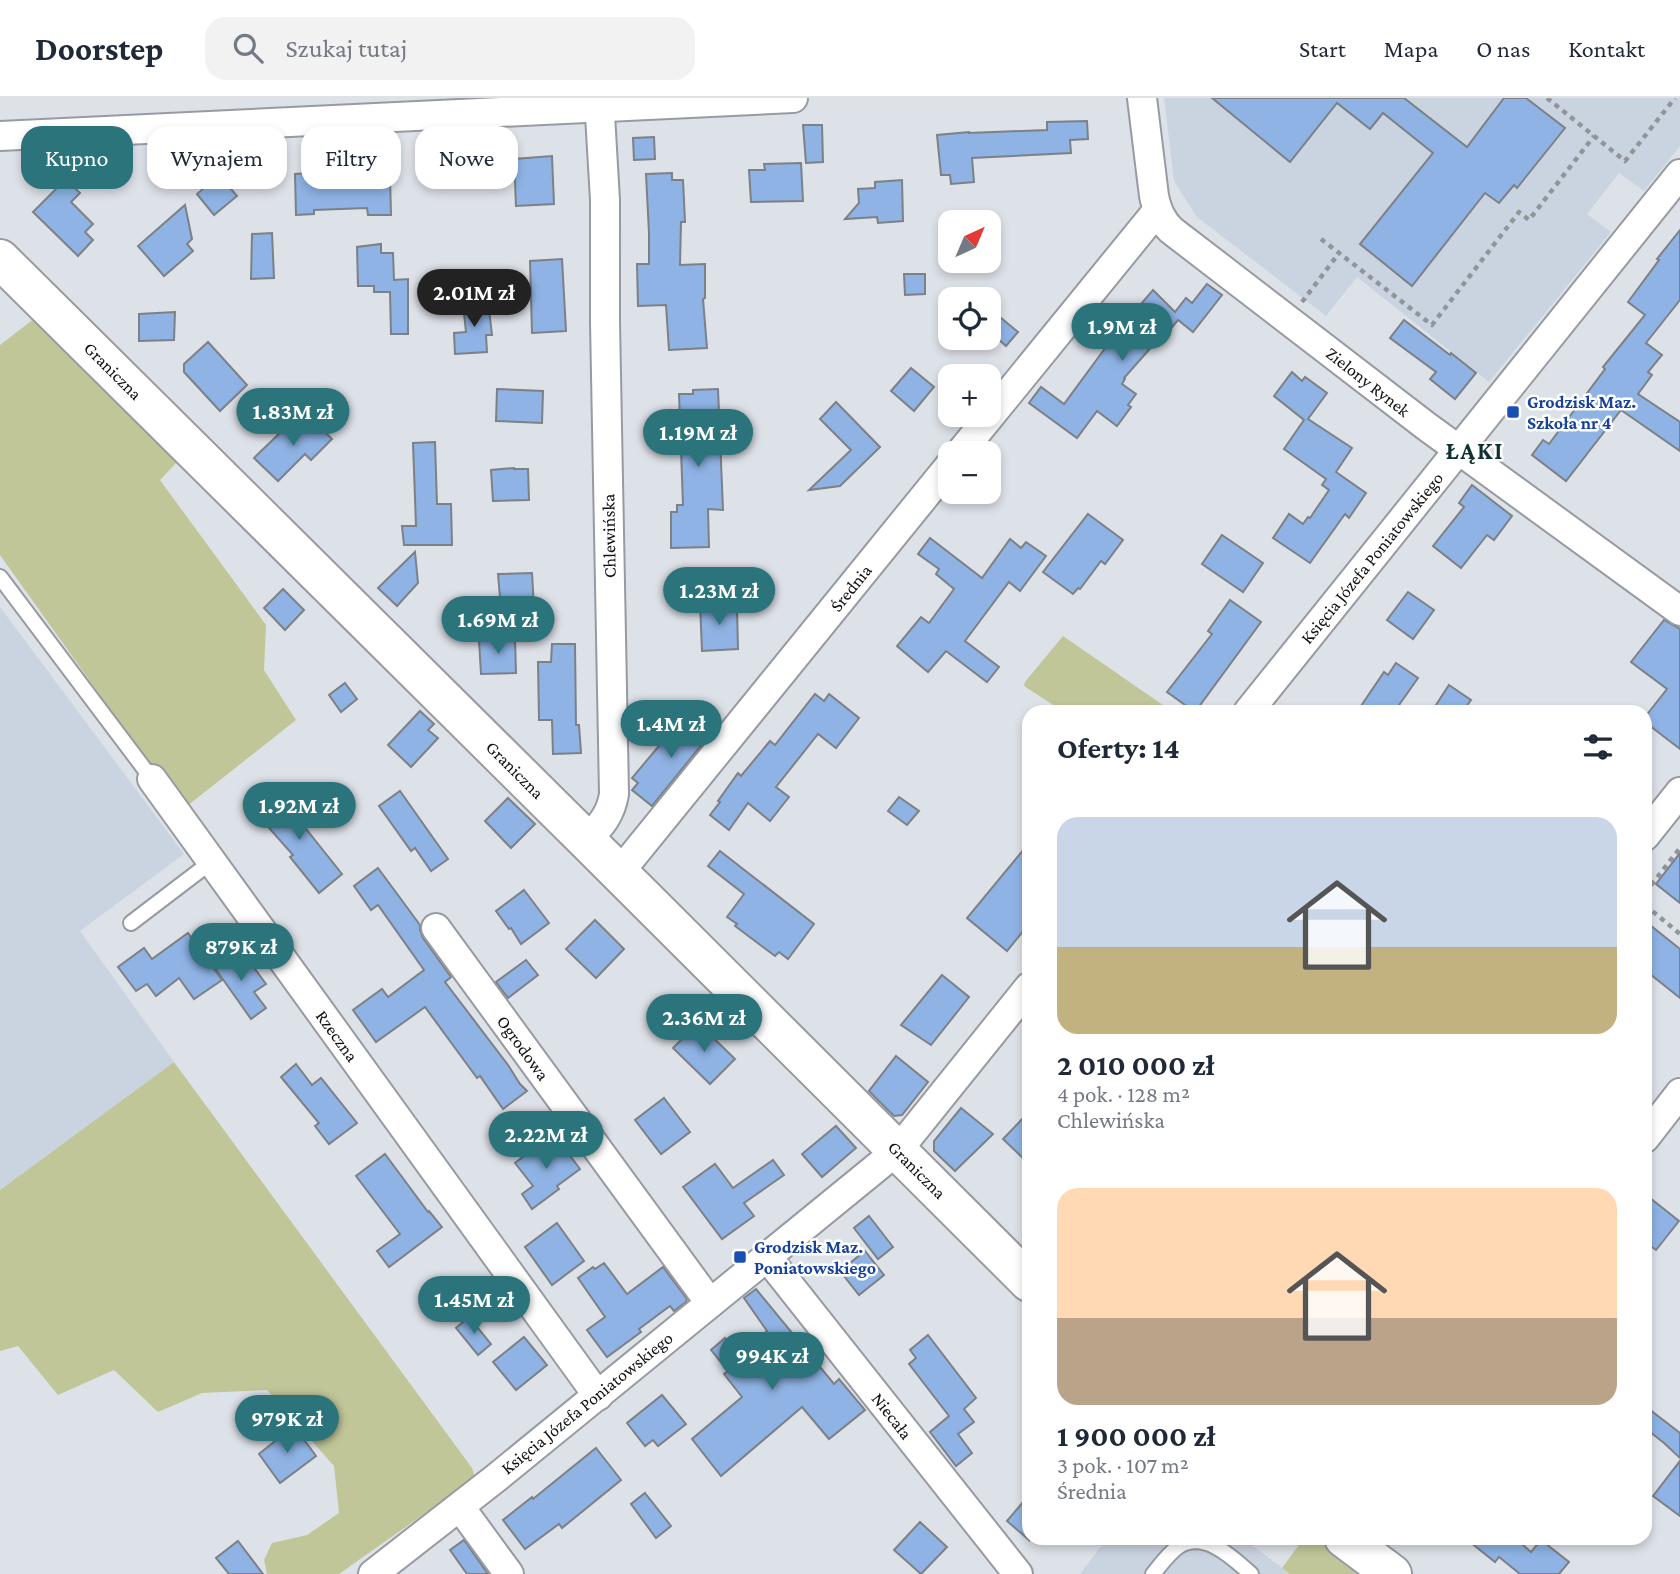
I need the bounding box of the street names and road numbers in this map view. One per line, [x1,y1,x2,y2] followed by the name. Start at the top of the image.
[80,338,146,404] street label: Graniczna
[1322,343,1414,421] street label: Zielony Rynek
[1297,468,1447,648] street label: Księcia Józefa Poniatowskiego
[598,494,620,578] street label: Chlewińska
[826,561,876,615] street label: Średnia
[482,737,548,803] street label: Graniczna
[312,1006,362,1066] street label: Rzeczna
[493,1012,553,1084] street label: Ogrodowa
[884,1137,950,1203] street label: Graniczna
[497,1328,677,1478] street label: Księcia Józefa Poniatowskiego
[868,1389,916,1443] street label: Niecała

